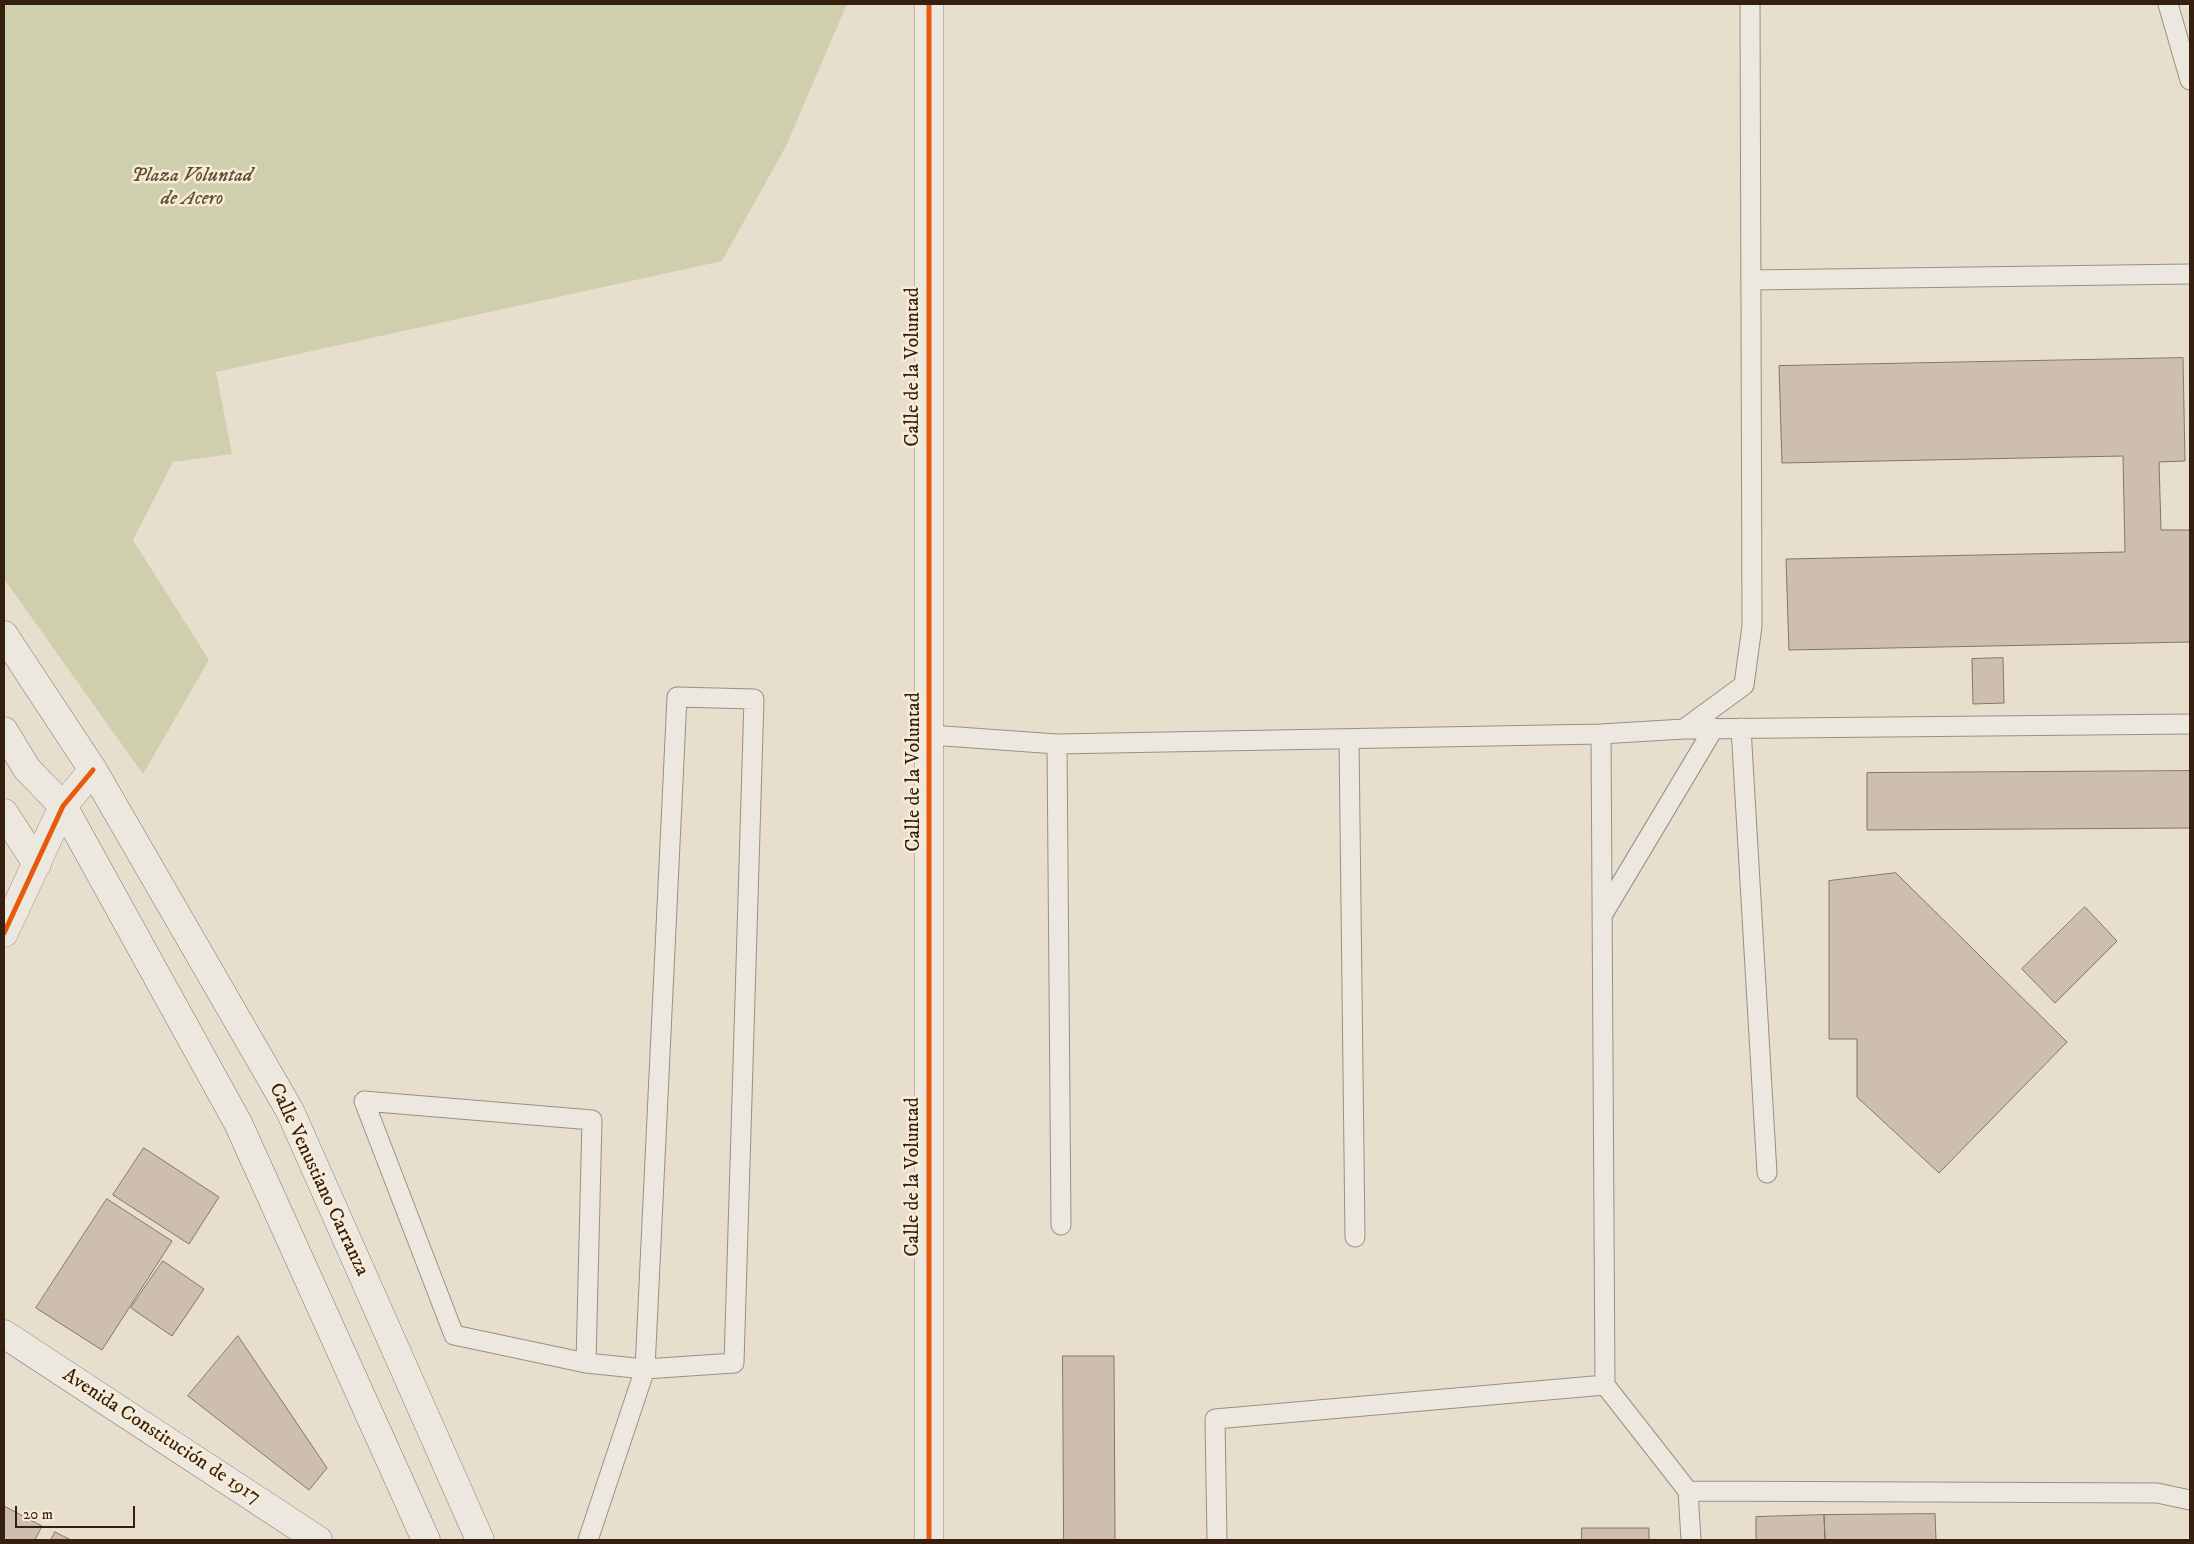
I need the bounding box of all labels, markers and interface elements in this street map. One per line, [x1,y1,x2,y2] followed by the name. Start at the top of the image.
[132,165,252,212] park label: Plaza Voluntad de Acero
[902,287,926,447] street label: Calle de la Voluntad
[903,692,927,852] street label: Calle de la Voluntad
[263,1080,373,1280] street label: Calle Venustiano Carranza
[902,1097,926,1257] street label: Calle de la Voluntad
[57,1364,265,1510] street label: Avenida Constitución de 1917
[18,1496,138,1528] scale bar
[23,1505,53,1524] text: 20 m

